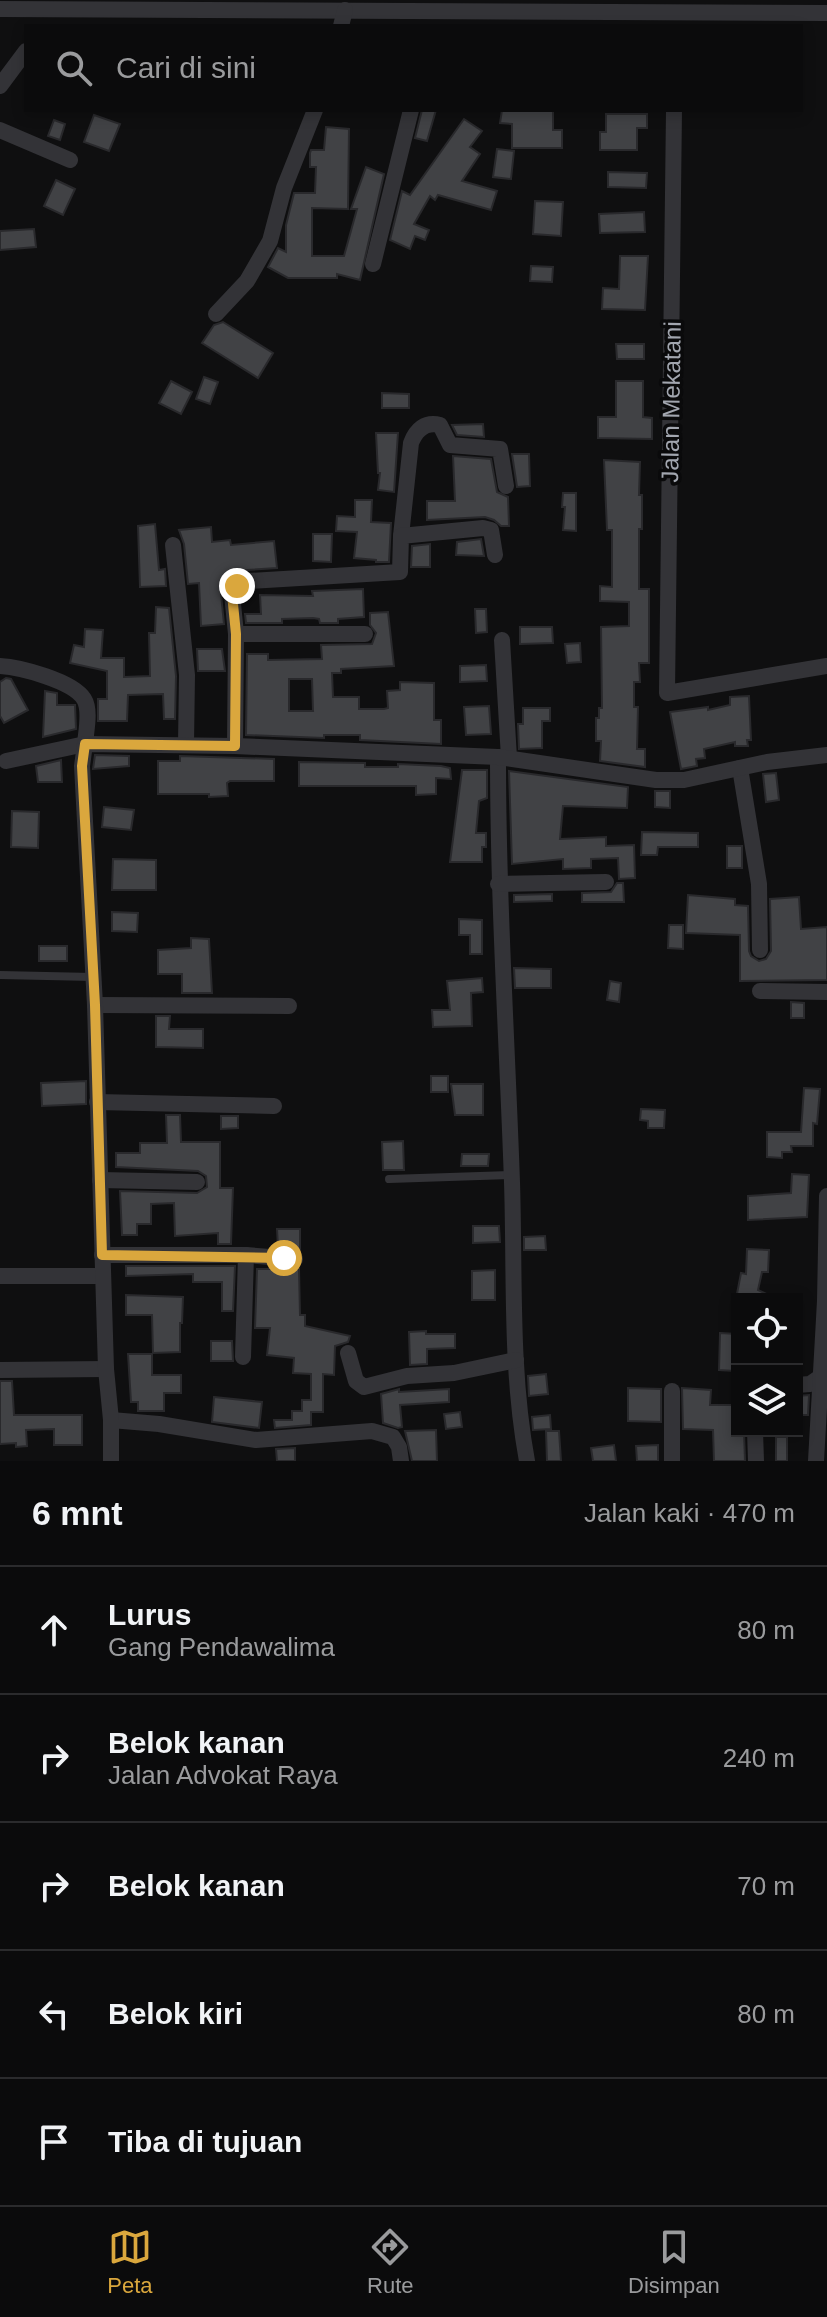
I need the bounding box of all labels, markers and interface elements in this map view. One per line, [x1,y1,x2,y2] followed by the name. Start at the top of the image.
[24,24,803,112] search box
[52,46,96,90] icon: search
[116,51,256,84] text: Cari di sini
[656,321,686,483] street label: Jalan Mekatani
[219,568,255,604] route end
[266,1240,302,1276] route start
[731,1293,803,1437] map controls
[731,1293,803,1365] button: locate
[731,1365,803,1437] button: layers
[32,1494,123,1532] text: 6 mnt
[584,1498,795,1528] text: Jalan kaki · 470 m
[108,1598,191,1631] text: Lurus
[32,1608,76,1652] icon: ahead
[737,1615,795,1645] text: 80 m
[108,1632,335,1662] text: Gang Pendawalima
[108,1726,285,1759] text: Belok kanan
[32,1736,76,1780] icon: right
[723,1743,795,1773] text: 240 m
[108,1760,338,1790] text: Jalan Advokat Raya
[32,1864,76,1908] icon: right
[108,1869,285,1902] text: Belok kanan
[737,1871,795,1901] text: 70 m
[32,1992,76,2036] icon: left
[108,1997,243,2030] text: Belok kiri
[737,1999,795,2029] text: 80 m
[32,2120,76,2164] icon: arrive
[108,2125,302,2158] text: Tiba di tujuan
[107,2225,153,2299] tab: Peta
[367,2225,414,2299] tab: Rute
[628,2225,720,2299] tab: Disimpan

